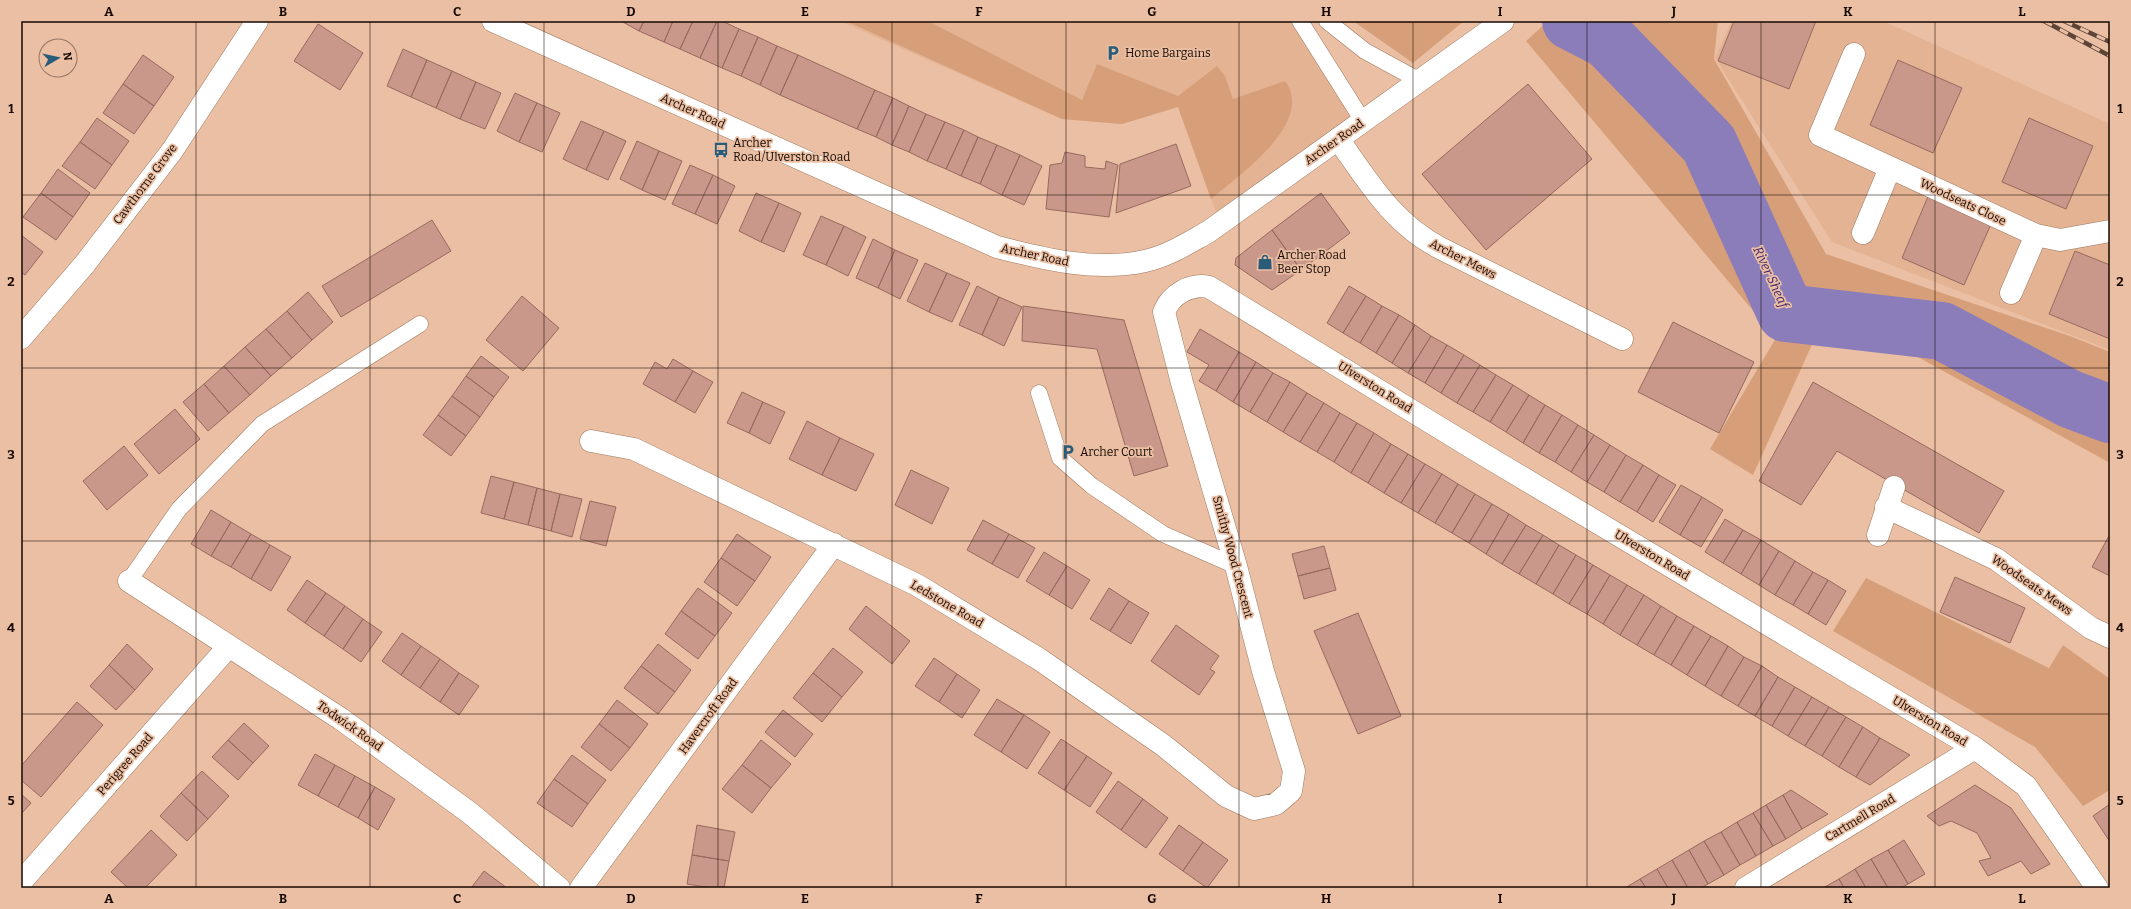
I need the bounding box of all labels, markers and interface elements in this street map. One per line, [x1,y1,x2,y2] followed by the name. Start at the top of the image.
[104,4,114,19] text: A
[279,4,287,19] text: B
[453,4,461,19] text: C
[626,4,636,19] text: D
[801,4,809,19] text: E
[975,4,983,19] text: F
[1147,4,1157,19] text: G
[1321,4,1331,19] text: H
[1498,4,1503,19] text: I
[1671,4,1677,19] text: J
[1843,4,1853,19] text: K
[2018,4,2026,19] text: L
[38,38,78,78] north arrow
[1104,44,1122,62] parking icon: Home Bargains
[1125,46,1211,60] place label: Home Bargains
[60,51,75,62] text: N
[659,91,727,131] street label: Archer Road
[8,101,14,116] text: 1
[2117,101,2123,116] text: 1
[1302,116,1366,168] street label: Archer Road
[733,136,850,164] place label: Archer Road/Ulverston Road
[110,141,180,227] street label: Cawthorne Grove
[712,141,730,159] bus stop icon: Archer Road/Ulverston Road
[1918,176,2008,228] street label: Woodseats Close
[1427,236,1499,282] street label: Archer Mews
[1000,241,1070,269] street label: Archer Road
[1750,244,1792,312] water label: River Sheaf
[1277,248,1346,276] place label: Archer Road Beer Stop
[1256,253,1274,271] shop icon: Archer Road Beer Stop
[7,274,15,289] text: 2
[2116,274,2124,289] text: 2
[1335,359,1415,415] street label: Ulverston Road
[1059,443,1077,461] parking icon: Archer Court
[1080,445,1153,459] place label: Archer Court
[7,447,15,462] text: 3
[2116,447,2124,462] text: 3
[1210,494,1256,620] street label: Smithy Wood Crescent
[1612,527,1692,583] street label: Ulverston Road
[1989,552,2075,618] street label: Woodseats Mews
[908,577,986,631] street label: Ledstone Road
[7,620,15,635] text: 4
[2116,620,2124,635] text: 4
[676,675,740,757] street label: Havercroft Road
[1890,693,1970,749] street label: Ulverston Road
[315,698,385,754] street label: Todwick Road
[94,730,156,798] street label: Perigree Road
[1822,792,1898,844] street label: Cartmell Road
[7,793,15,808] text: 5
[2116,793,2124,808] text: 5
[104,891,114,906] text: A
[279,891,287,906] text: B
[453,891,461,906] text: C
[626,891,636,906] text: D
[801,891,809,906] text: E
[975,891,983,906] text: F
[1147,891,1157,906] text: G
[1321,891,1331,906] text: H
[1498,891,1503,906] text: I
[1671,891,1677,906] text: J
[1843,891,1853,906] text: K
[2018,891,2026,906] text: L

